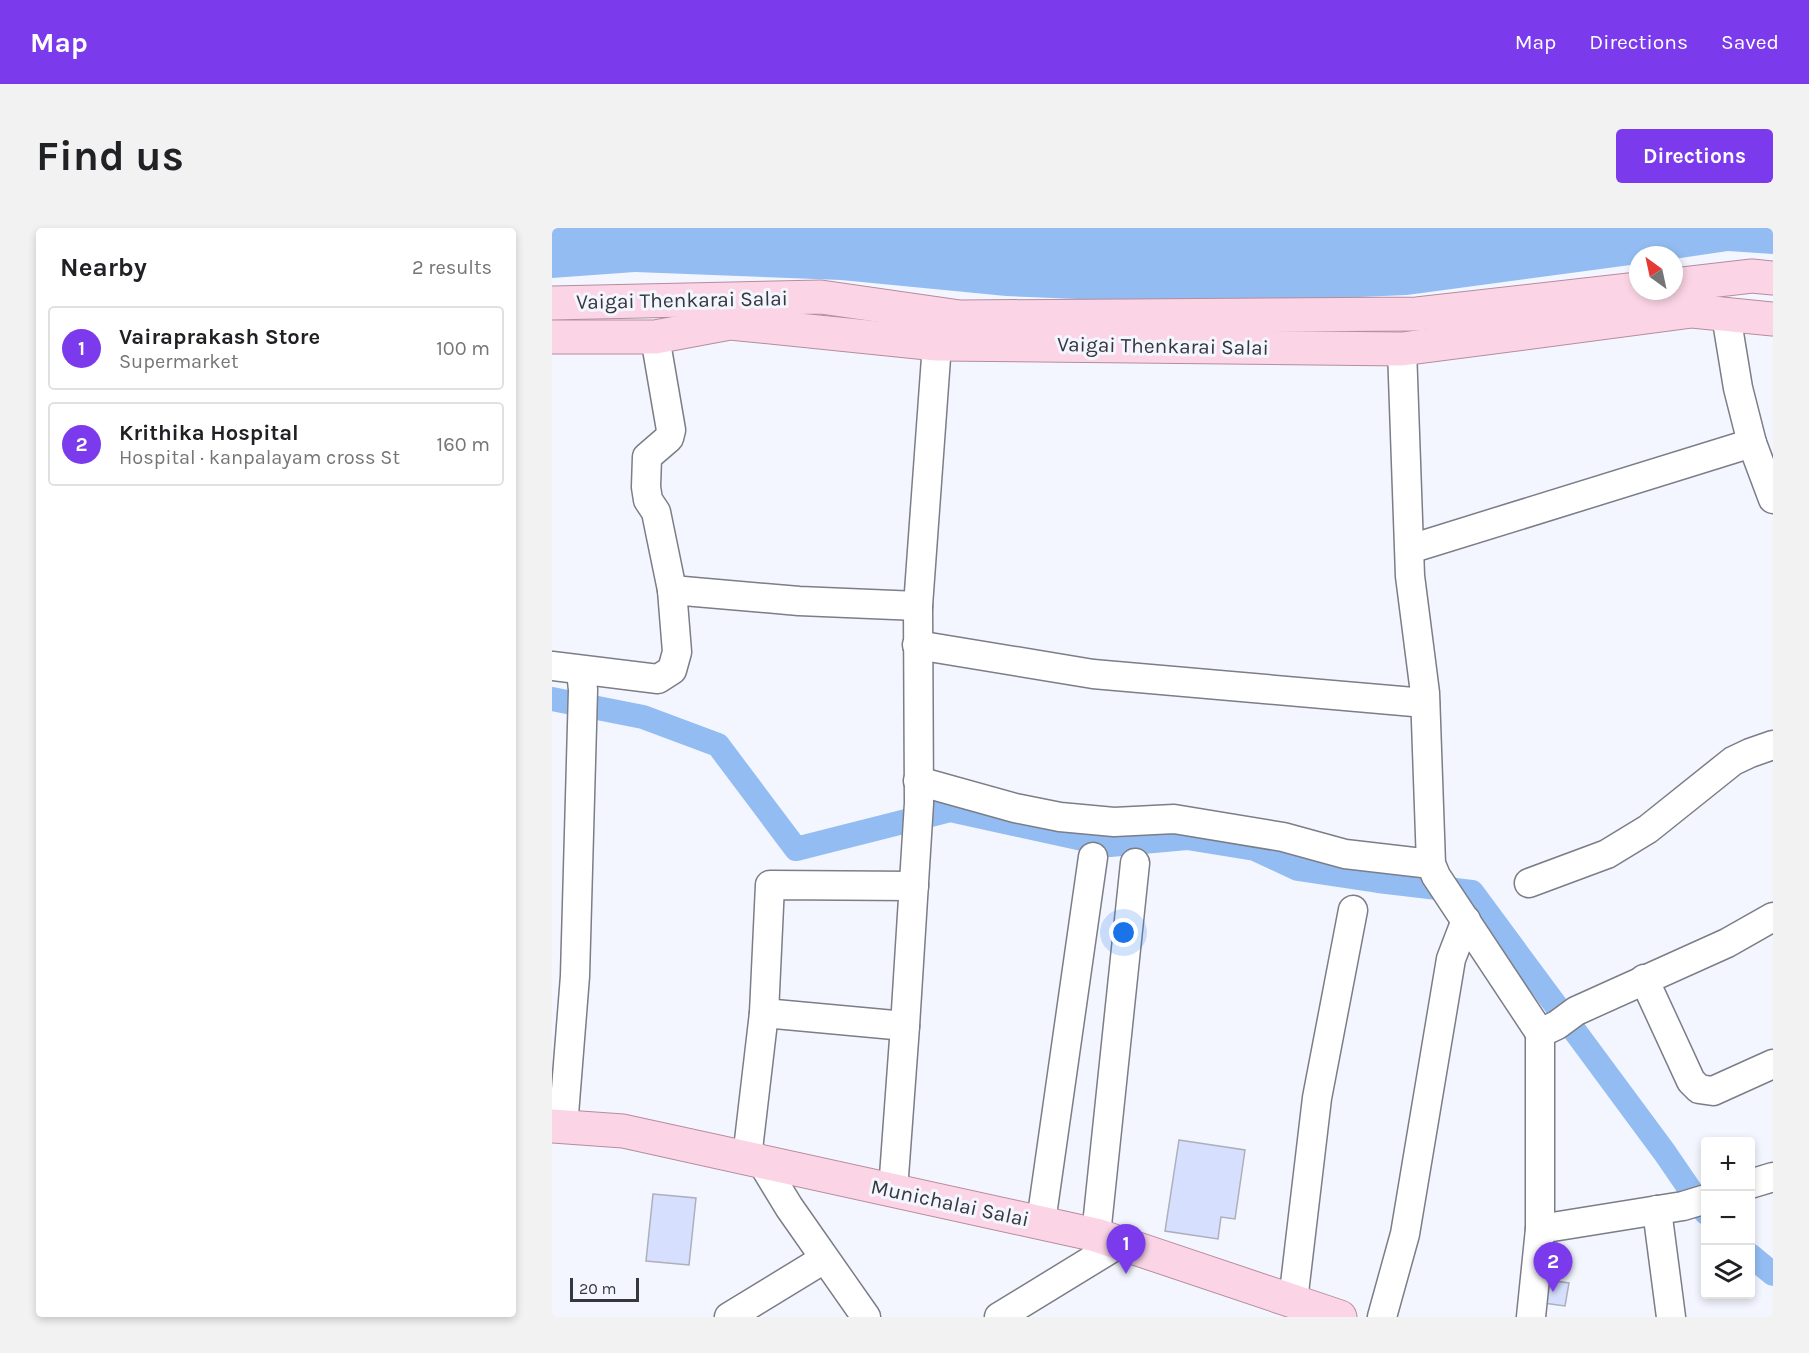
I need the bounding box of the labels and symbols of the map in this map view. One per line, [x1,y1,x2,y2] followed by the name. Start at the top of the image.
[1629,246,1683,300] north arrow
[576,286,788,314] street label: Vaigai Thenkarai Salai
[1057,332,1269,360] street label: Vaigai Thenkarai Salai
[1109,918,1138,947] your location
[869,1175,1031,1231] street label: Munichalai Salai
[1106,1224,1146,1274] pin: 1
[1534,1242,1572,1292] pin: 2
[570,1275,639,1302] scale bar

